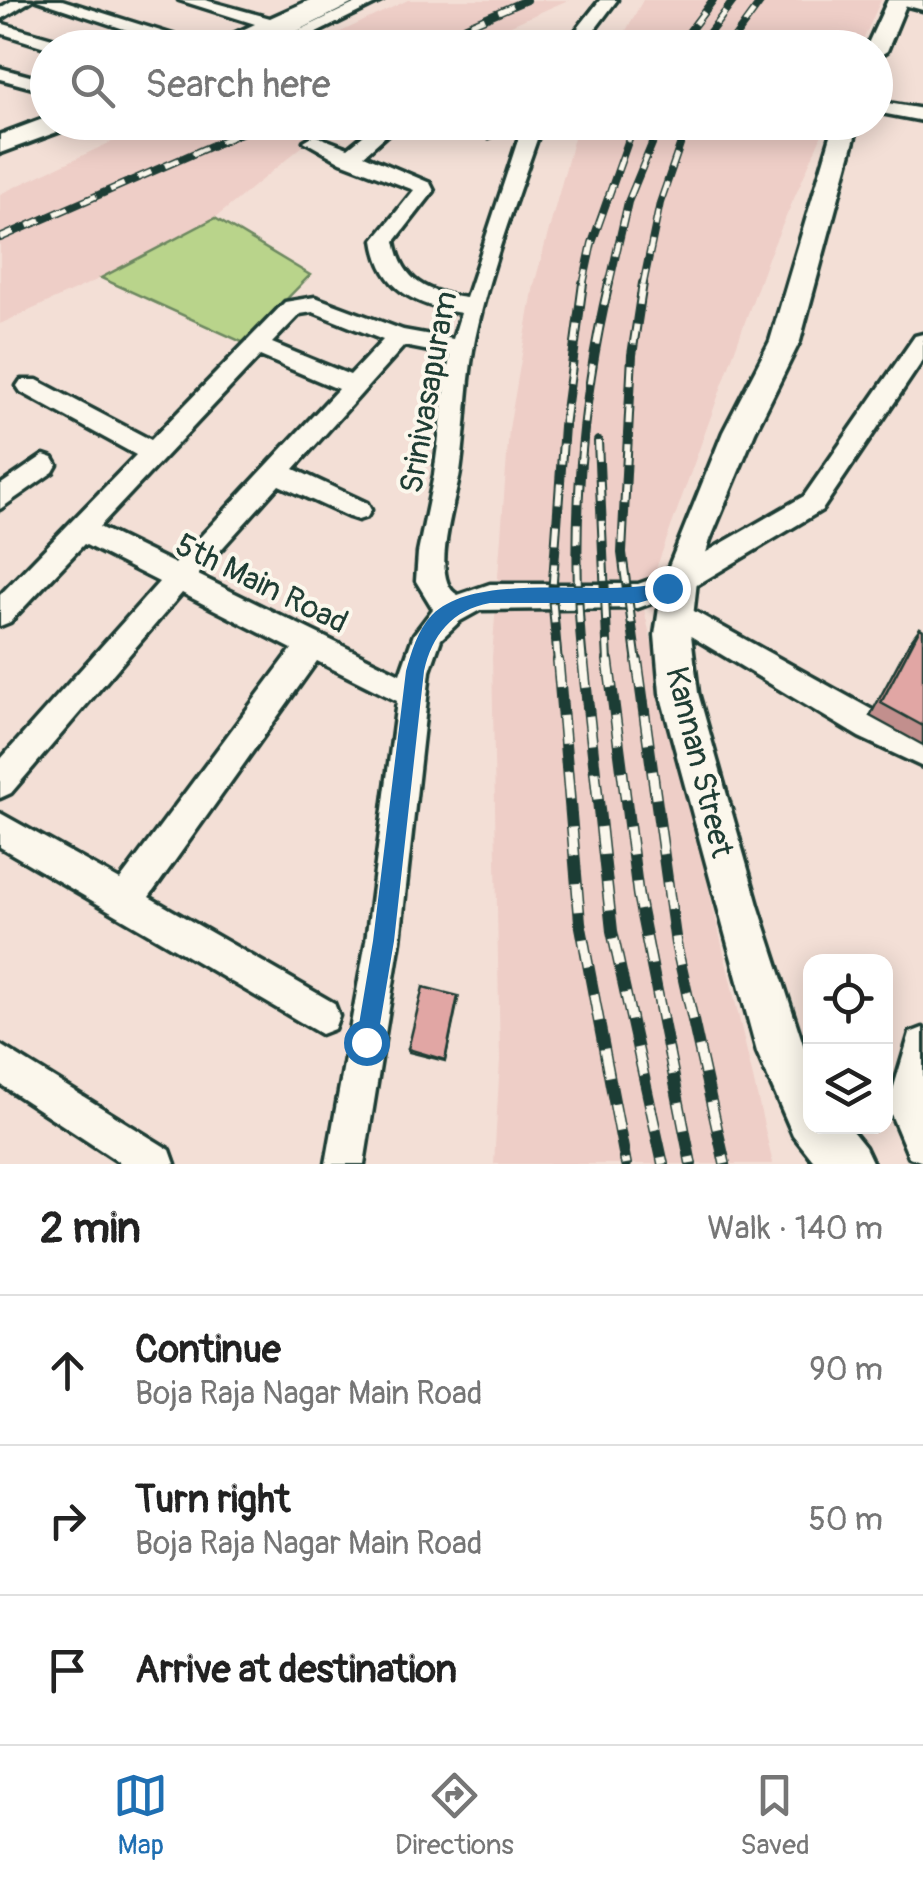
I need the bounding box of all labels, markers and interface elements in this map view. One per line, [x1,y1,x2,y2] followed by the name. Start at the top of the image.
[30,30,893,140] search box
[65,58,120,113] icon: search
[145,61,331,109] text: Search here
[392,288,466,496] street label: Srinivasapuram
[169,525,354,643] street label: 5th Main Road
[645,566,691,612] route end
[656,663,742,862] street label: Kannan Street
[803,954,893,1134] map controls
[803,954,893,1044] button: locate
[344,1020,390,1066] route start
[803,1044,893,1134] button: layers
[40,1203,141,1255] text: 2 min
[707,1209,883,1249] text: Walk · 140 m
[135,1326,281,1374] text: Continue
[40,1343,95,1398] icon: ahead
[809,1350,883,1390] text: 90 m
[135,1374,483,1414] text: Boja Raja Nagar Main Road
[135,1476,290,1524] text: Turn right
[40,1493,95,1548] icon: right
[808,1500,883,1540] text: 50 m
[135,1524,483,1564] text: Boja Raja Nagar Main Road
[40,1643,95,1698] icon: arrive
[135,1646,457,1694] text: Arrive at destination
[113,1768,168,1863] tab: Map
[395,1768,514,1863] tab: Directions
[740,1768,810,1863] tab: Saved

